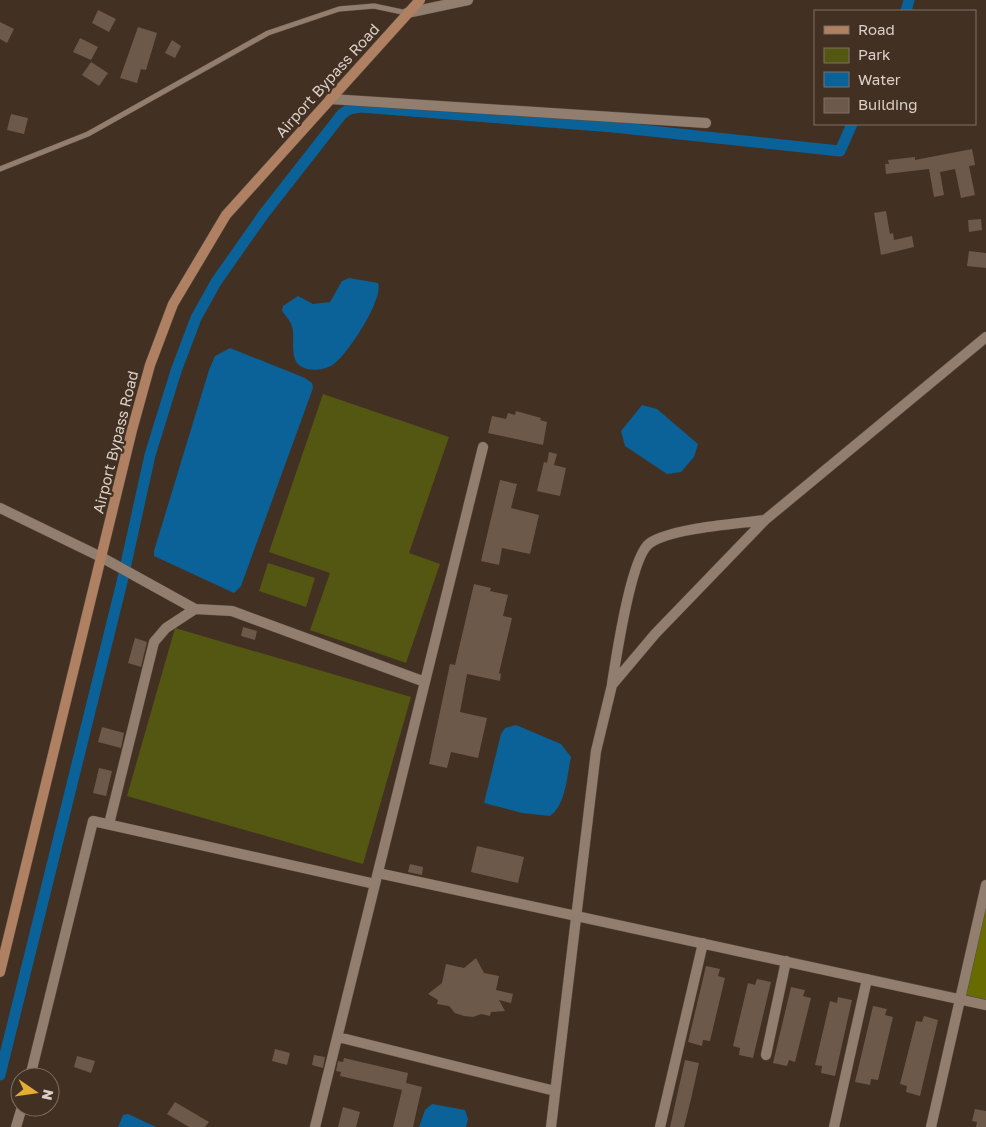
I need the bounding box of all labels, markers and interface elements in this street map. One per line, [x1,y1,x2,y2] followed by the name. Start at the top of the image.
[814,10,976,125] legend
[271,20,383,140] street label: Airport Bypass Road
[858,20,895,38] text: Road
[858,45,891,63] text: Park
[858,70,901,88] text: Water
[858,95,918,113] text: Building
[89,369,141,515] street label: Airport Bypass Road
[10,1067,60,1117] north arrow
[39,1088,58,1102] text: N

